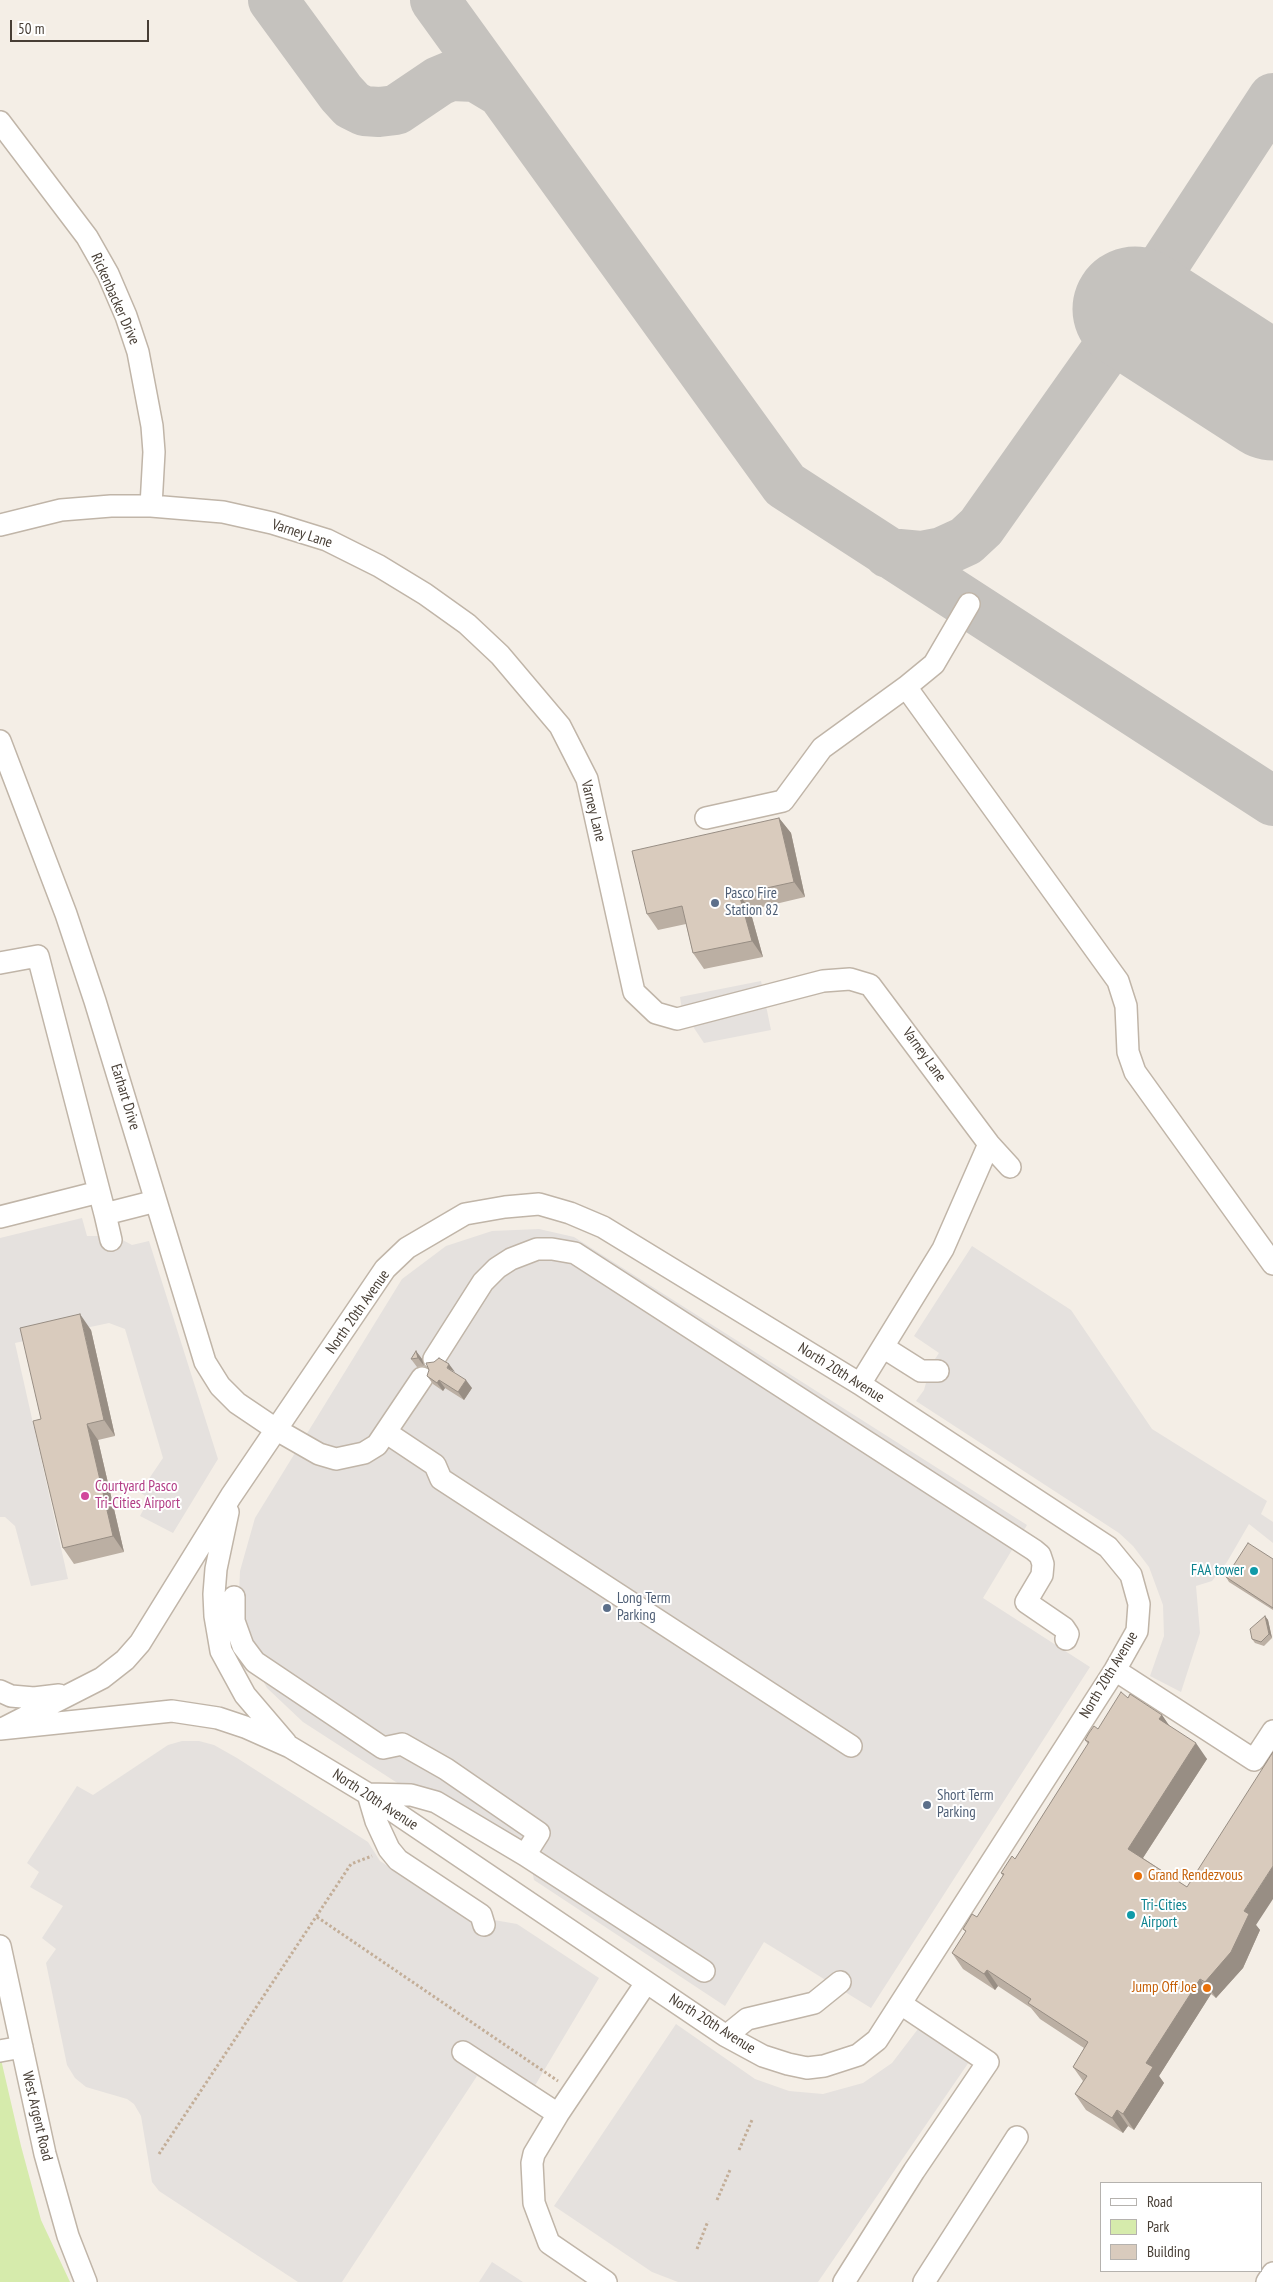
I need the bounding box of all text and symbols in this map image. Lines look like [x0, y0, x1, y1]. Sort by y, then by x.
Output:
scale bar [12, 10, 151, 42]
text: 50 m [18, 19, 44, 38]
street label: Rickenbacker Drive [87, 250, 143, 348]
street label: Varney Lane [269, 516, 335, 552]
street label: Varney Lane [577, 778, 609, 844]
place label: Pasco Fire Station 82 [725, 885, 779, 920]
marker: Pasco Fire Station 82 [709, 897, 721, 909]
street label: Varney Lane [898, 1024, 950, 1086]
street label: Earhart Drive [106, 1062, 144, 1132]
street label: North 20th Avenue [322, 1267, 394, 1357]
street label: North 20th Avenue [795, 1339, 887, 1407]
place label: Courtyard Pasco Tri-Cities Airport [95, 1478, 180, 1513]
marker: Courtyard Pasco Tri-Cities Airport [79, 1490, 91, 1502]
place label: FAA tower [1191, 1562, 1244, 1580]
marker: FAA tower [1248, 1565, 1260, 1577]
place label: Long Term Parking [617, 1590, 671, 1625]
marker: Long Term Parking [601, 1602, 613, 1614]
street label: North 20th Avenue [1076, 1628, 1142, 1722]
street label: North 20th Avenue [329, 1766, 421, 1834]
place label: Short Term Parking [937, 1787, 994, 1822]
marker: Short Term Parking [921, 1799, 933, 1811]
place label: Grand Rendezvous [1148, 1867, 1243, 1885]
marker: Grand Rendezvous [1132, 1870, 1144, 1882]
place label: Tri-Cities Airport [1141, 1897, 1187, 1932]
marker: Tri-Cities Airport [1125, 1909, 1137, 1921]
place label: Jump Off Joe [1132, 1979, 1197, 1997]
marker: Jump Off Joe [1201, 1982, 1213, 1994]
street label: North 20th Avenue [666, 1990, 758, 2058]
street label: West Argent Road [18, 2069, 56, 2163]
legend [1100, 2182, 1263, 2272]
text: Road [1147, 2192, 1173, 2211]
text: Park [1147, 2217, 1169, 2236]
text: Building [1147, 2242, 1190, 2261]

